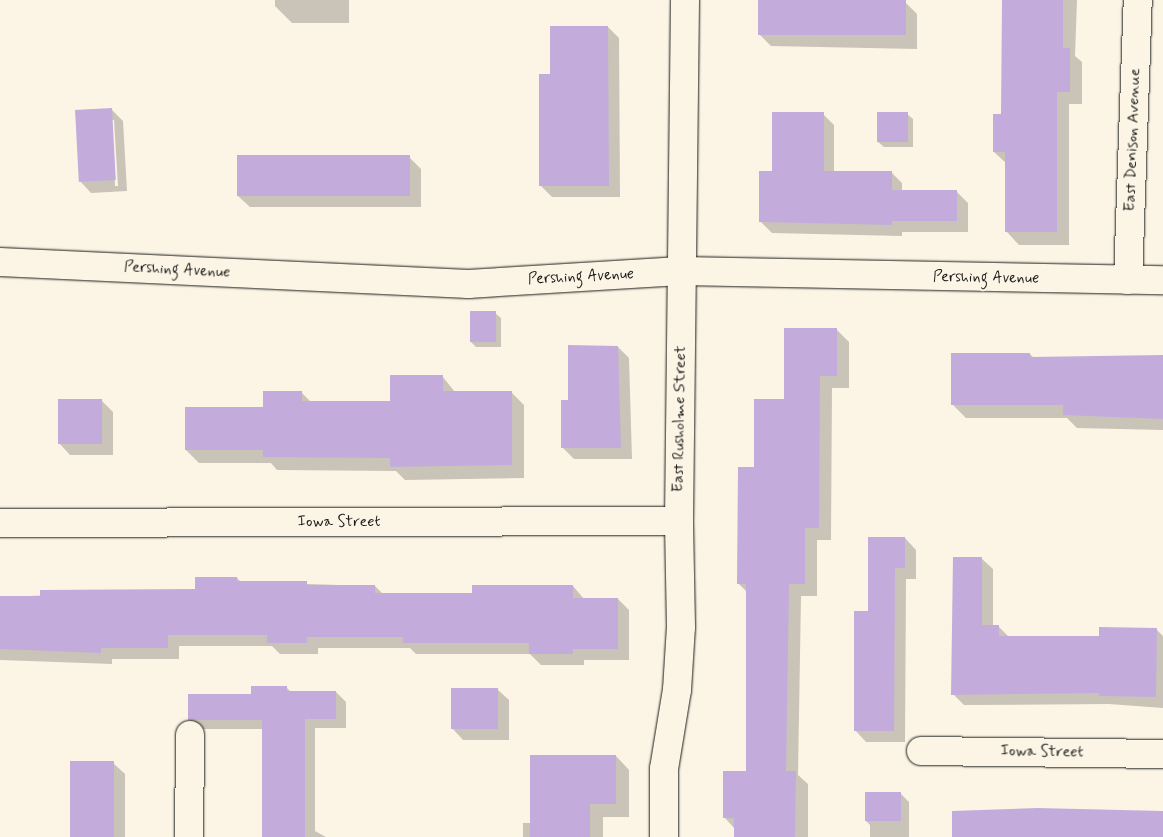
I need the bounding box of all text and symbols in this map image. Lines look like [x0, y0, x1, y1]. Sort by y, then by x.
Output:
street label: East Denison Avenue [1121, 71, 1145, 209]
street label: Pershing Avenue [122, 258, 232, 282]
street label: Pershing Avenue [526, 265, 636, 289]
street label: Pershing Avenue [931, 267, 1041, 289]
street label: East Rusholme Street [669, 346, 691, 492]
street label: Iowa Street [296, 512, 382, 532]
street label: Iowa Street [999, 742, 1085, 762]

